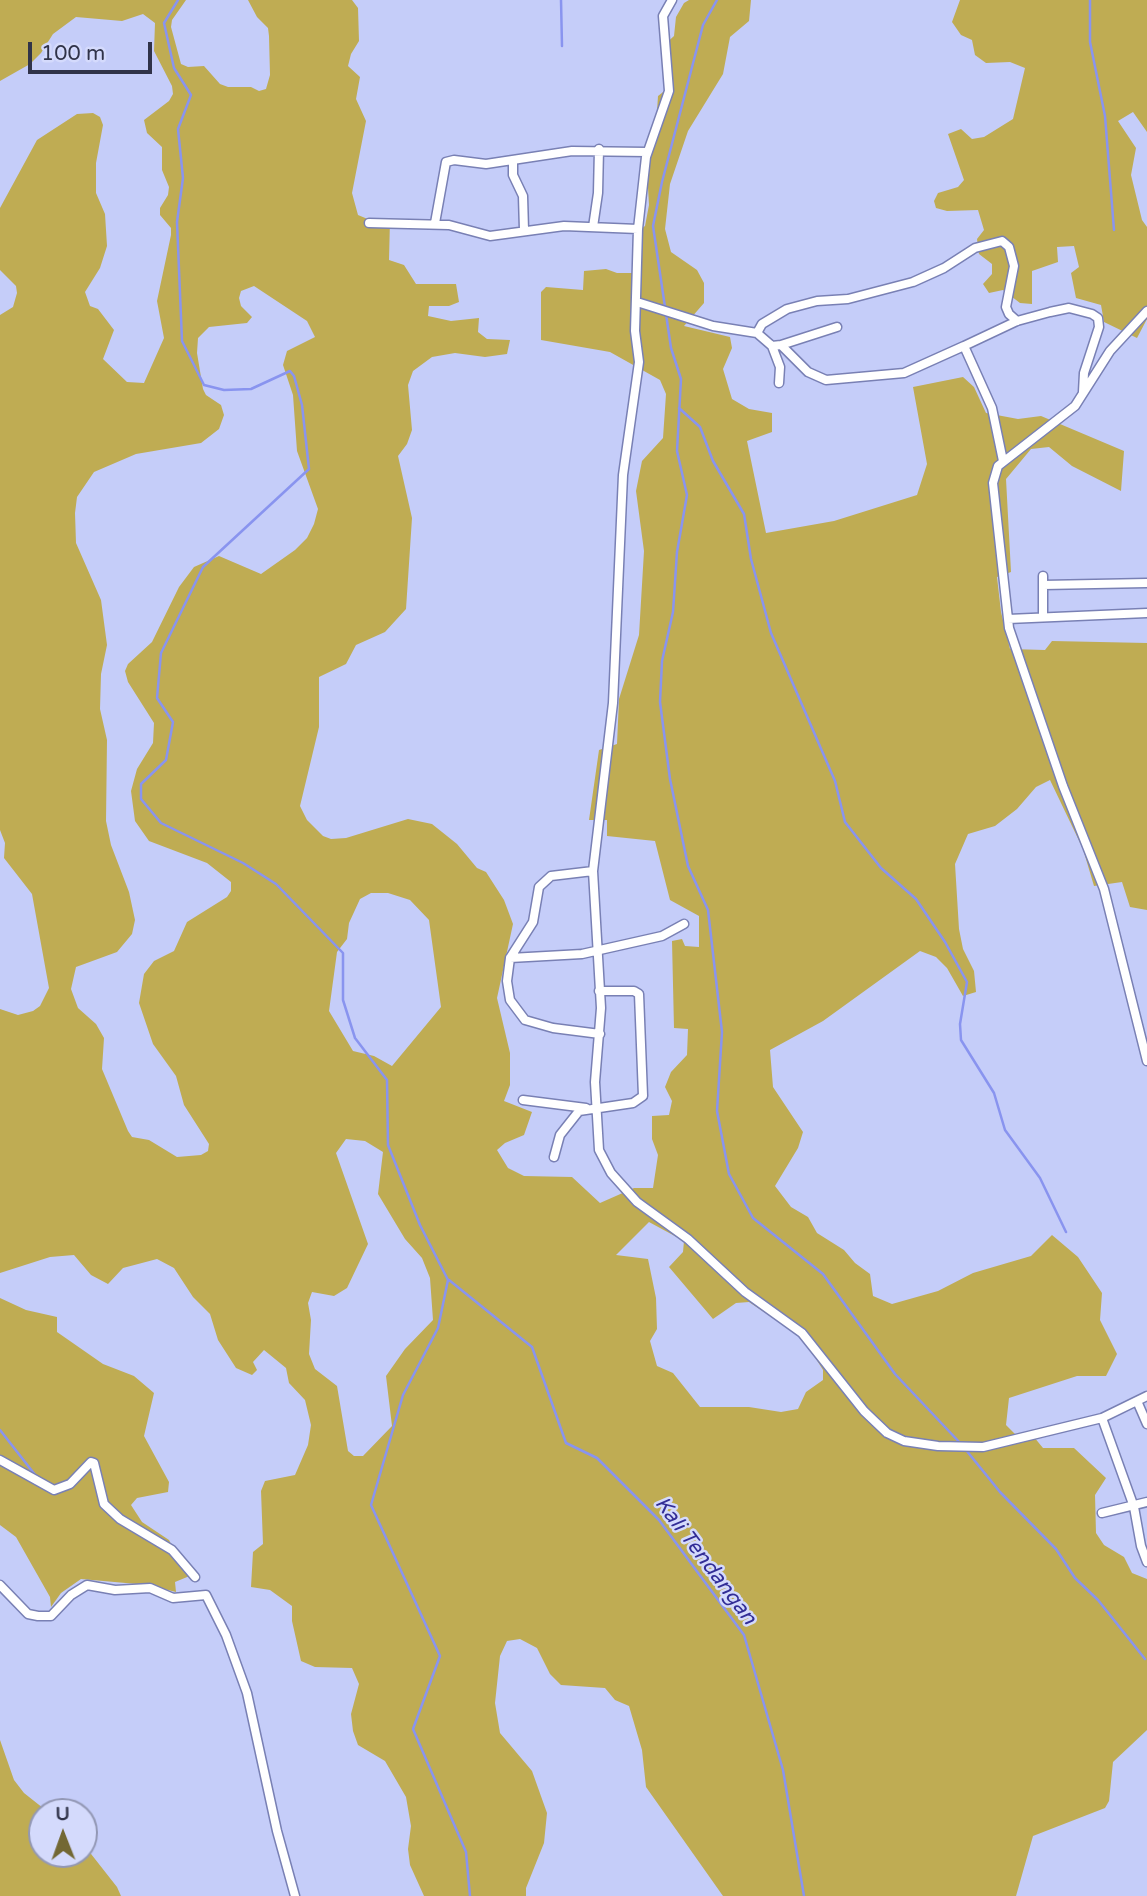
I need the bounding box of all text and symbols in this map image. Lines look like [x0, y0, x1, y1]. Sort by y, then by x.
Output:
scale bar [32, 28, 156, 72]
text: 100 m [41, 41, 105, 66]
water label: Kali Tendangan [649, 1492, 761, 1630]
north arrow [28, 1798, 98, 1868]
text: U [55, 1803, 70, 1825]

